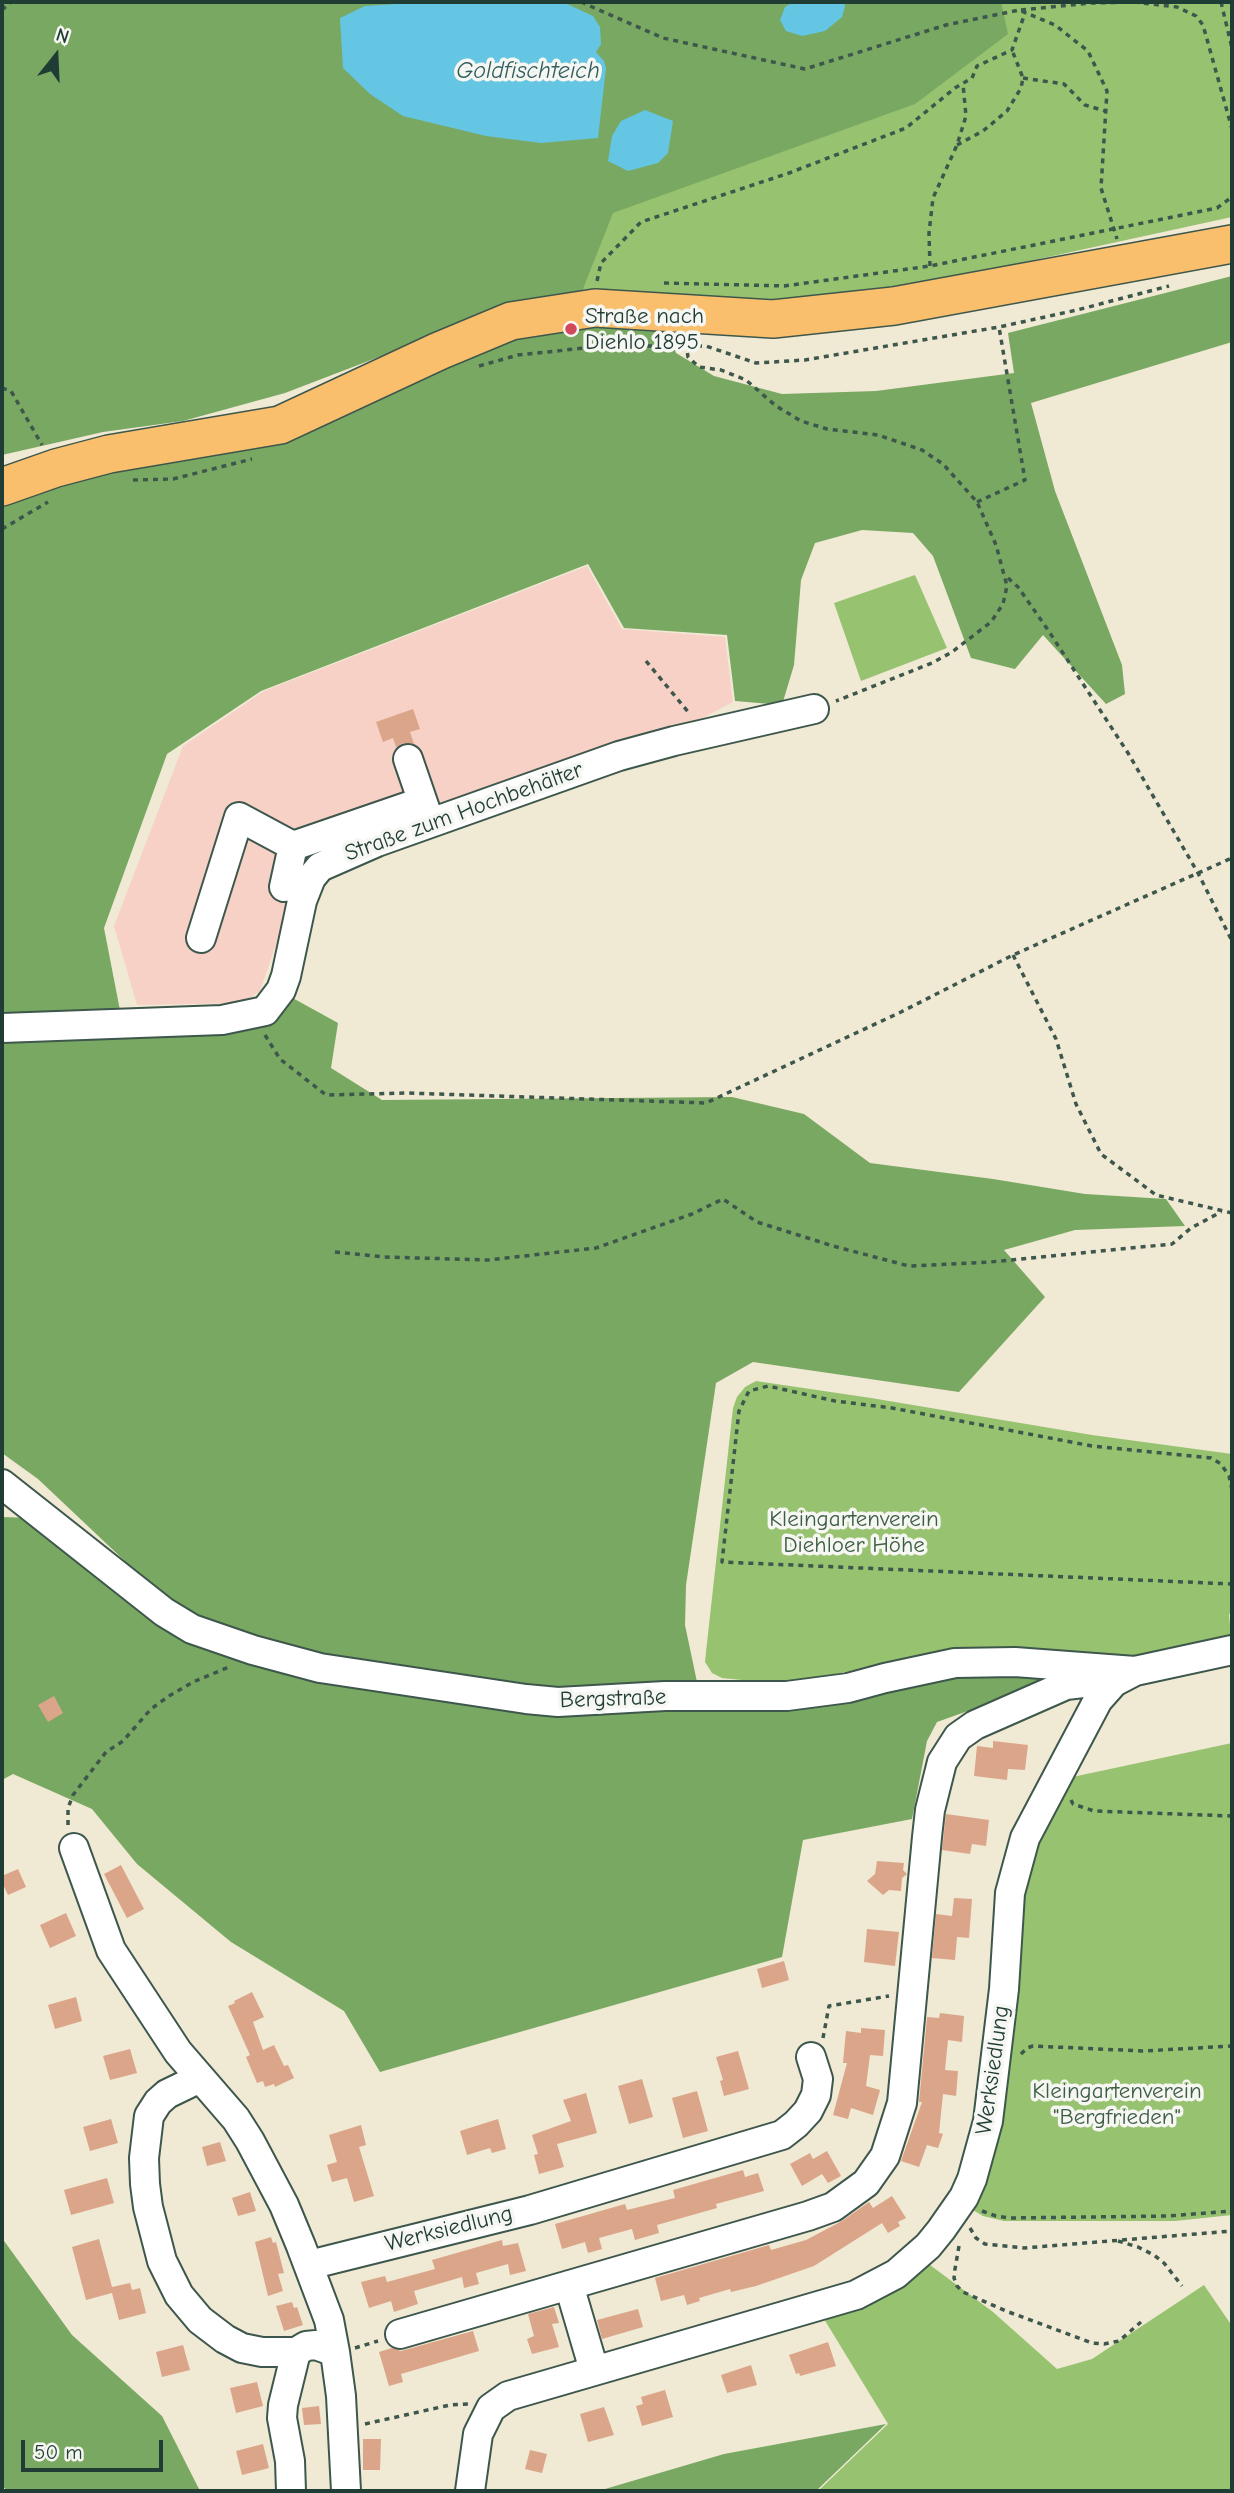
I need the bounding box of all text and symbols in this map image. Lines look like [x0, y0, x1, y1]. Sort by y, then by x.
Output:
north arrow [21, 21, 91, 91]
text: N [53, 24, 72, 48]
water label: Goldfischteich [456, 57, 600, 85]
place label: Straße nach Diehlo 1895 [585, 302, 704, 356]
marker: Straße nach Diehlo 1895 [563, 321, 579, 337]
street label: Straße zum Hochbehälter [341, 756, 587, 868]
park label: Kleingartenverein Diehloer Höhe [769, 1505, 939, 1559]
street label: Bergstraße [559, 1683, 667, 1715]
street label: Werksiedlung [970, 2004, 1016, 2136]
park label: Kleingartenverein "Bergfrieden" [1032, 2077, 1202, 2131]
street label: Werksiedlung [382, 2200, 516, 2258]
scale bar [24, 2426, 166, 2470]
text: 50 m [34, 2440, 83, 2464]

